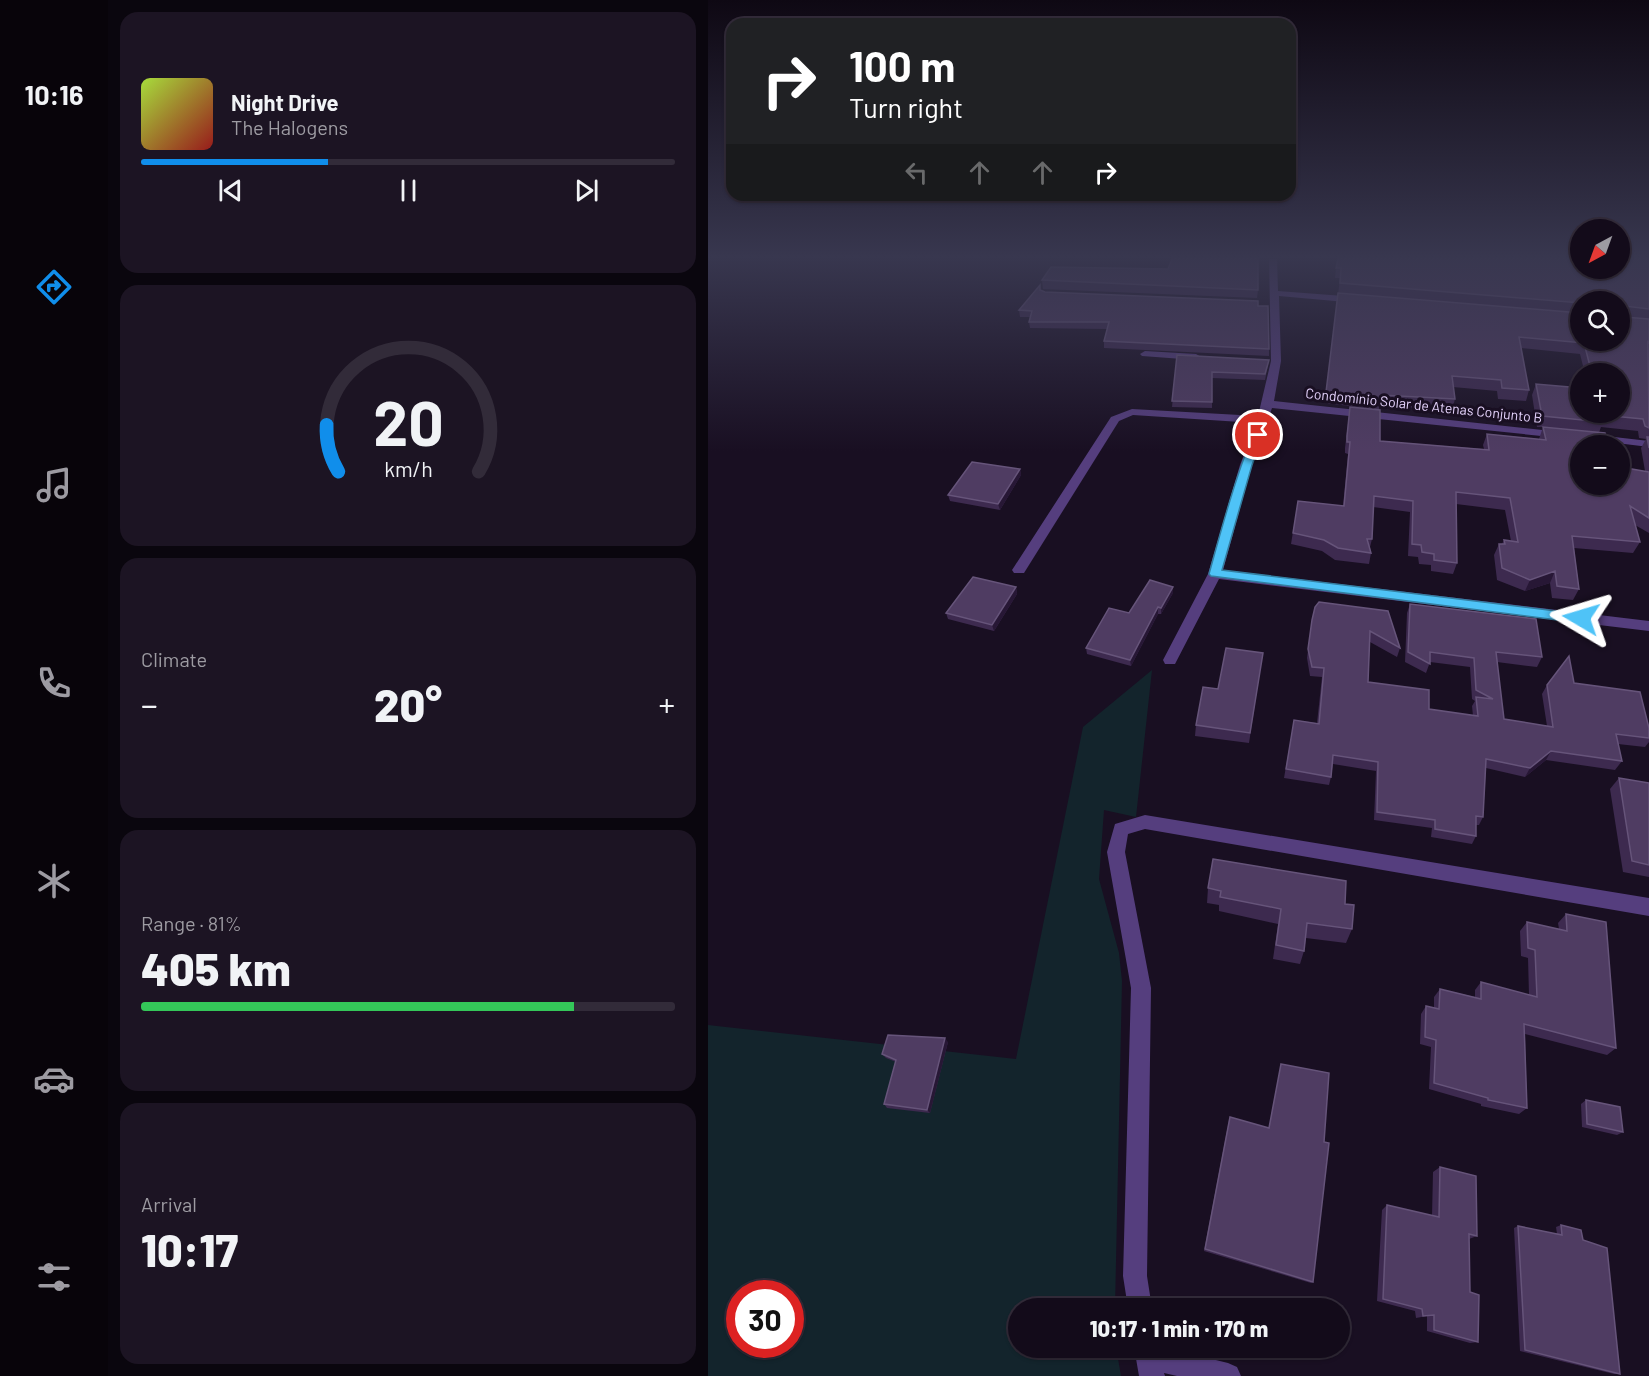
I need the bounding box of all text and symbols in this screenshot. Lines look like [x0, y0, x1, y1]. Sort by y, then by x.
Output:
text: 100 m [849, 40, 955, 90]
icon: right [750, 42, 828, 120]
text: 10:16 [25, 78, 83, 110]
text: Night Drive [231, 89, 339, 115]
text: Turn right [849, 91, 963, 123]
text: The Halogens [231, 115, 348, 139]
icon: left [900, 156, 933, 189]
icon: ahead [963, 156, 996, 189]
icon: ahead [1026, 156, 1059, 189]
icon: right [1089, 156, 1122, 189]
icon: previous [214, 174, 247, 207]
icon: pause [392, 174, 425, 207]
icon: next [570, 174, 603, 207]
north arrow [1570, 219, 1630, 279]
map controls [1570, 219, 1630, 495]
icon: directions [33, 266, 75, 308]
button: search [1570, 291, 1630, 351]
button: + [1570, 363, 1630, 423]
text: 20 [373, 384, 443, 458]
street label: Condomínio Solar de Atenas Conjunto B [1305, 384, 1543, 426]
pin [1232, 409, 1283, 460]
icon: arrive [1241, 418, 1274, 451]
button: − [1570, 435, 1630, 495]
text: km/h [384, 457, 432, 482]
icon: music [33, 464, 75, 506]
position arrow [1549, 586, 1613, 650]
text: Climate [141, 647, 207, 671]
icon: phone [33, 662, 75, 704]
text: 20° [374, 677, 442, 731]
text: − [141, 684, 158, 724]
text: + [659, 684, 675, 724]
icon: climate [33, 860, 75, 902]
text: Range · 81% [141, 911, 242, 935]
text: 405 km [141, 941, 291, 995]
icon: car [33, 1058, 75, 1100]
text: Arrival [141, 1192, 197, 1216]
text: 10:17 [141, 1222, 238, 1276]
icon: filters [33, 1256, 75, 1298]
speed limit sign: 30 [726, 1280, 804, 1358]
text: 10:17 · 1 min · 170 m [1090, 1315, 1268, 1341]

